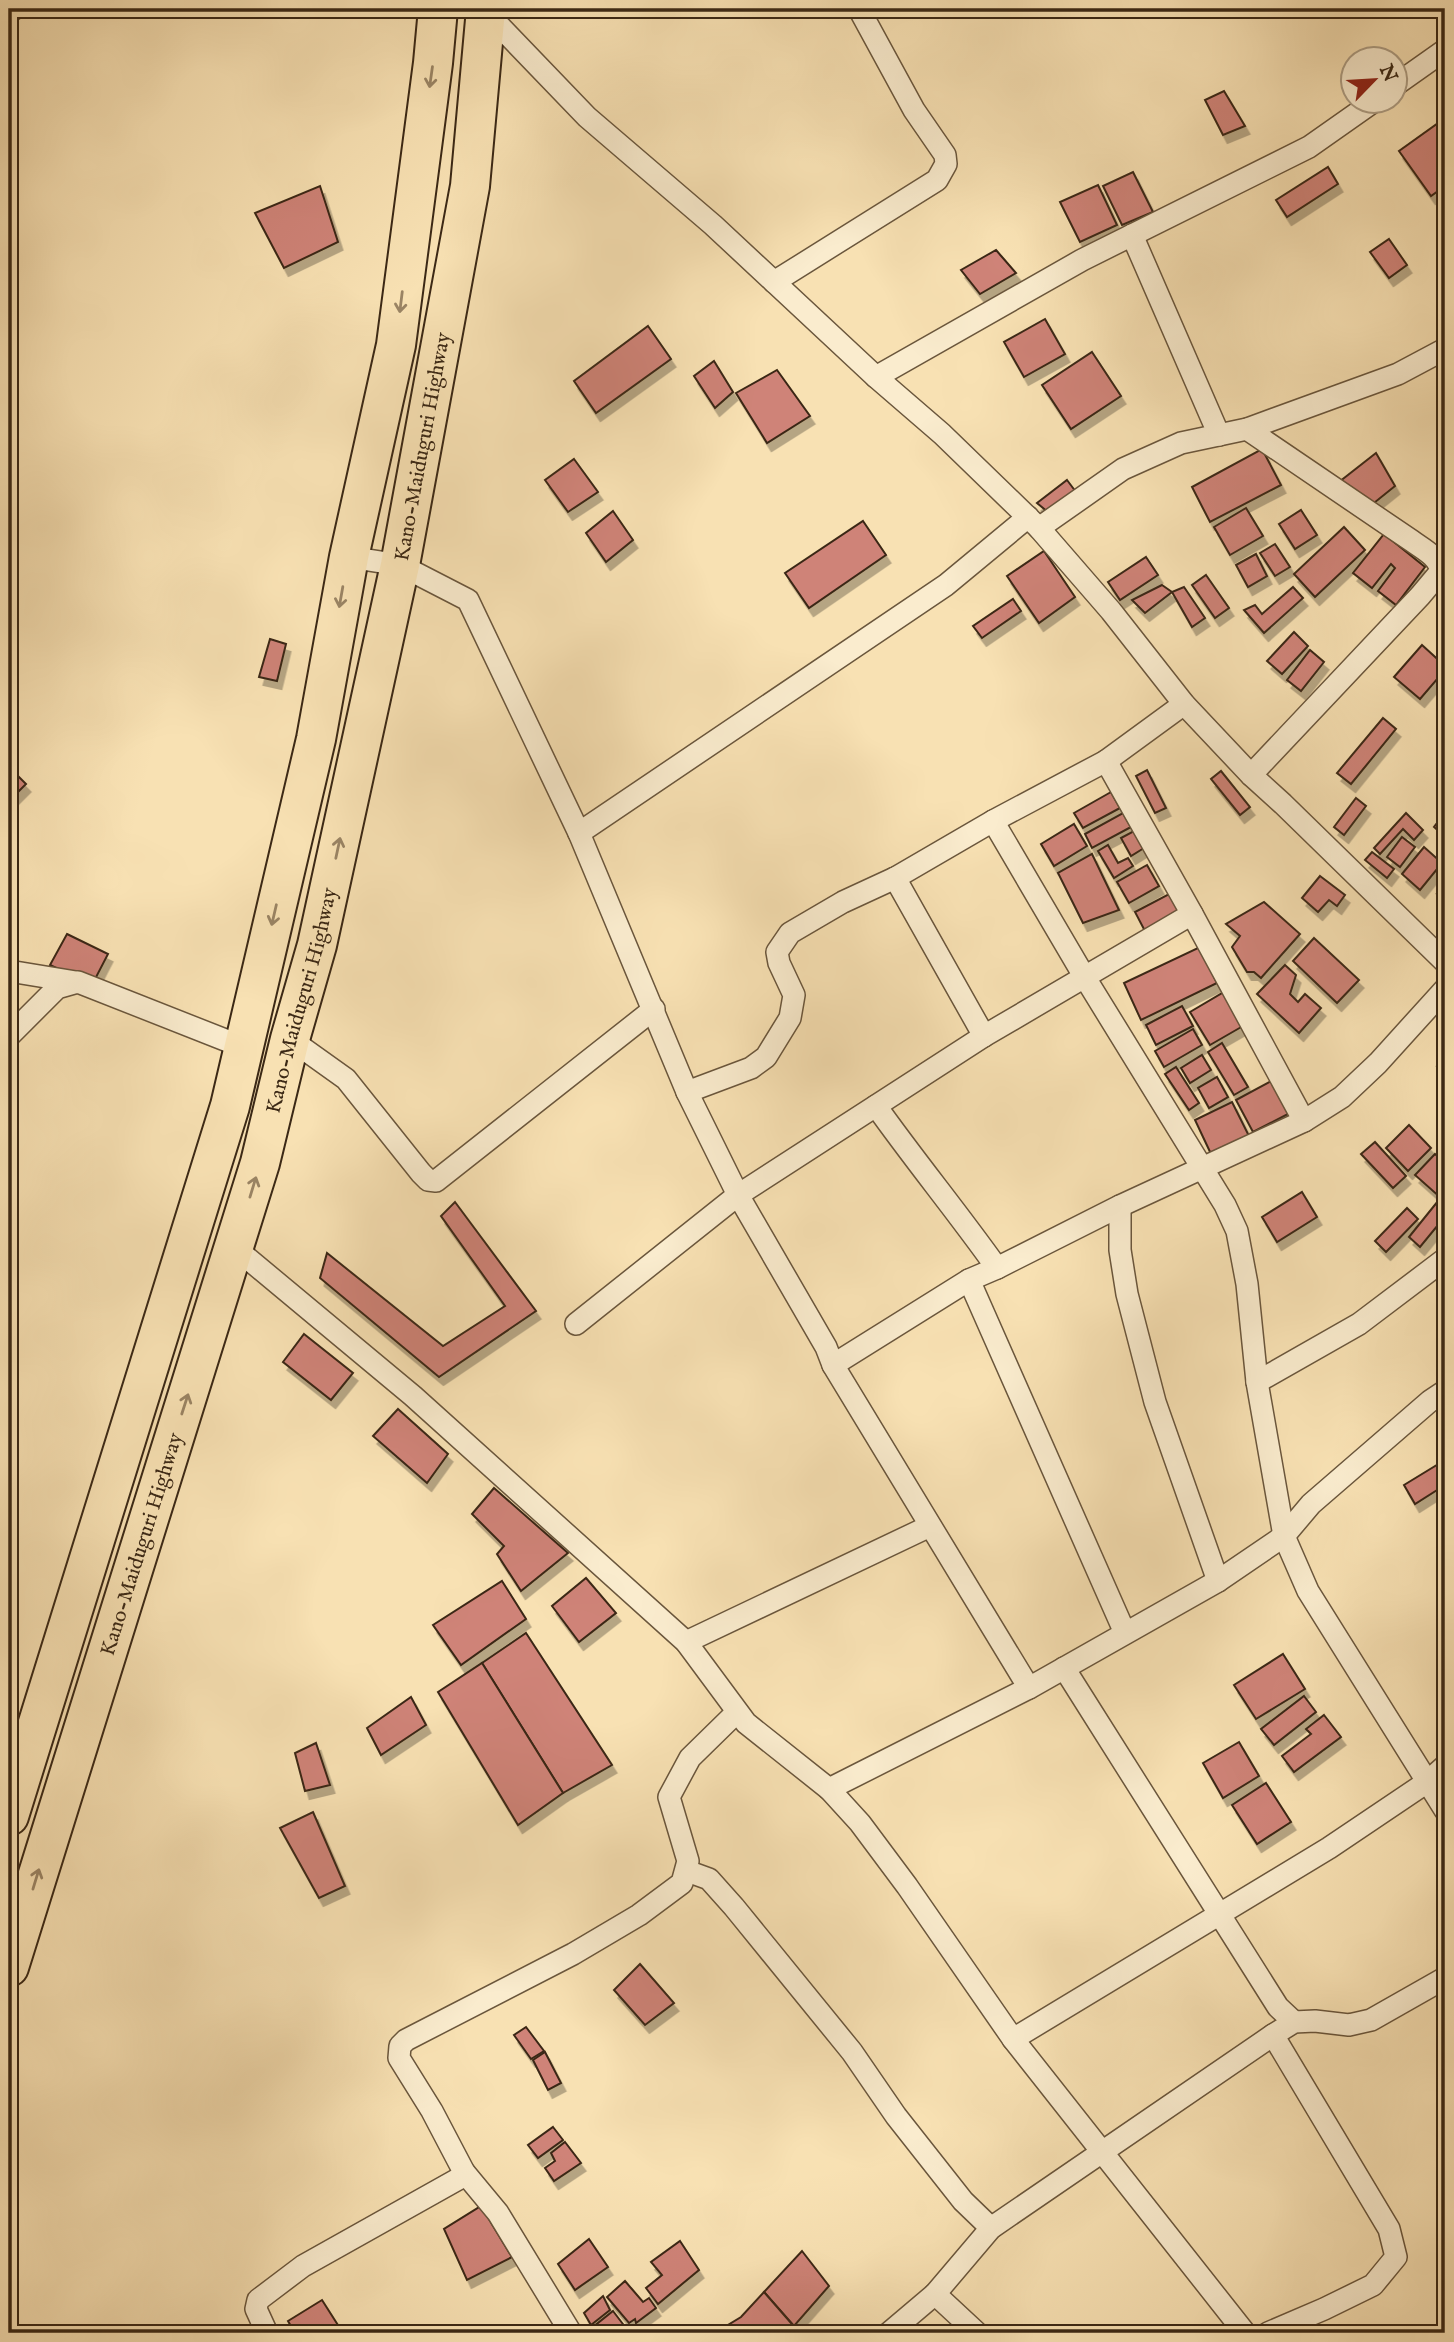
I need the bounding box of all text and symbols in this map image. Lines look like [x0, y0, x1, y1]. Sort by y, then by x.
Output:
north arrow [1338, 46, 1408, 116]
text: N [1373, 60, 1402, 87]
one-way arrow [425, 65, 438, 88]
one-way arrow [395, 290, 408, 313]
street label: Kano-Maiduguri Highway [389, 330, 458, 563]
one-way arrow [334, 585, 348, 608]
one-way arrow [332, 837, 346, 860]
street label: Kano-Maiduguri Highway [260, 885, 344, 1116]
one-way arrow [267, 903, 281, 926]
one-way arrow [247, 1177, 260, 1199]
one-way arrow [179, 1394, 192, 1416]
street label: Kano-Maiduguri Highway [95, 1429, 190, 1659]
one-way arrow [31, 1868, 44, 1890]

